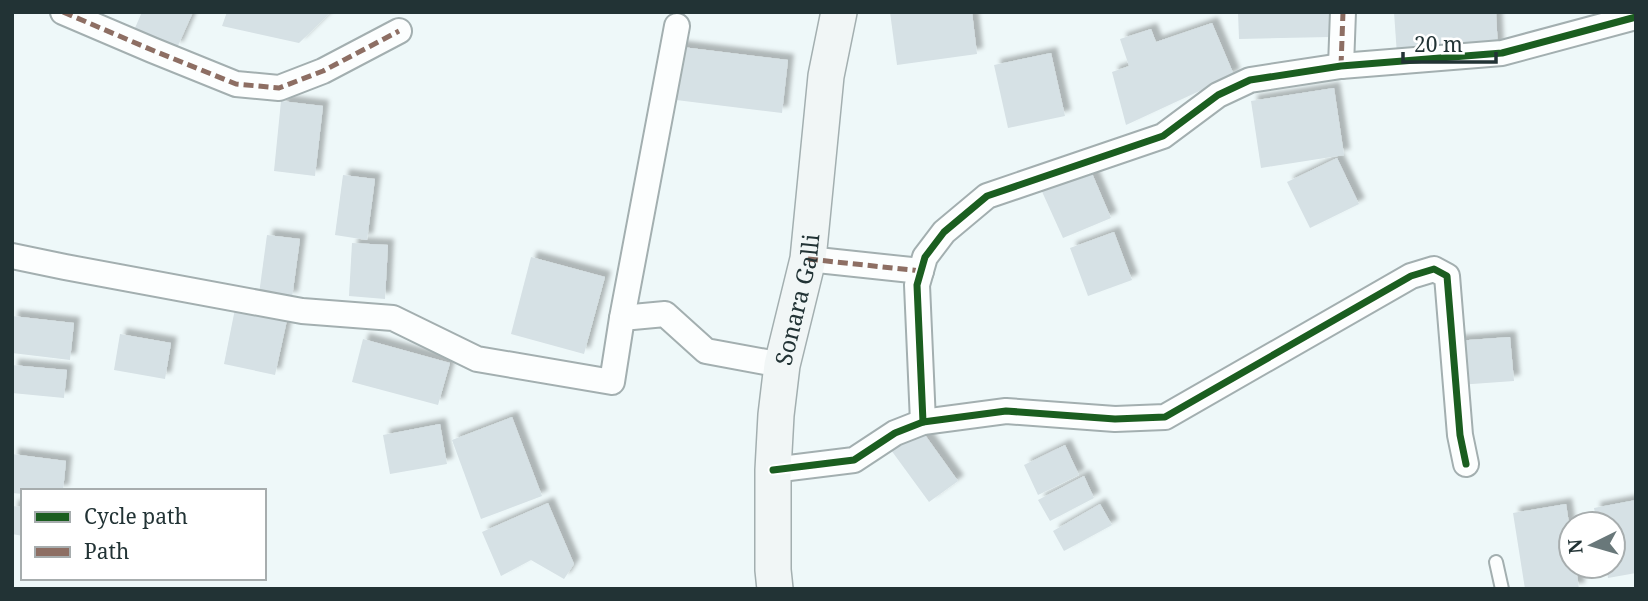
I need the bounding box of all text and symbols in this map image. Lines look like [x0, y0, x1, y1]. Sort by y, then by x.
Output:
scale bar [1403, 21, 1496, 65]
text: 20 m [1414, 30, 1463, 58]
street label: Sonara Galli [767, 232, 826, 368]
legend [21, 489, 266, 580]
text: Cycle path [84, 502, 188, 530]
north arrow [1557, 510, 1627, 580]
text: Path [84, 537, 129, 565]
text: N [1561, 538, 1589, 555]

